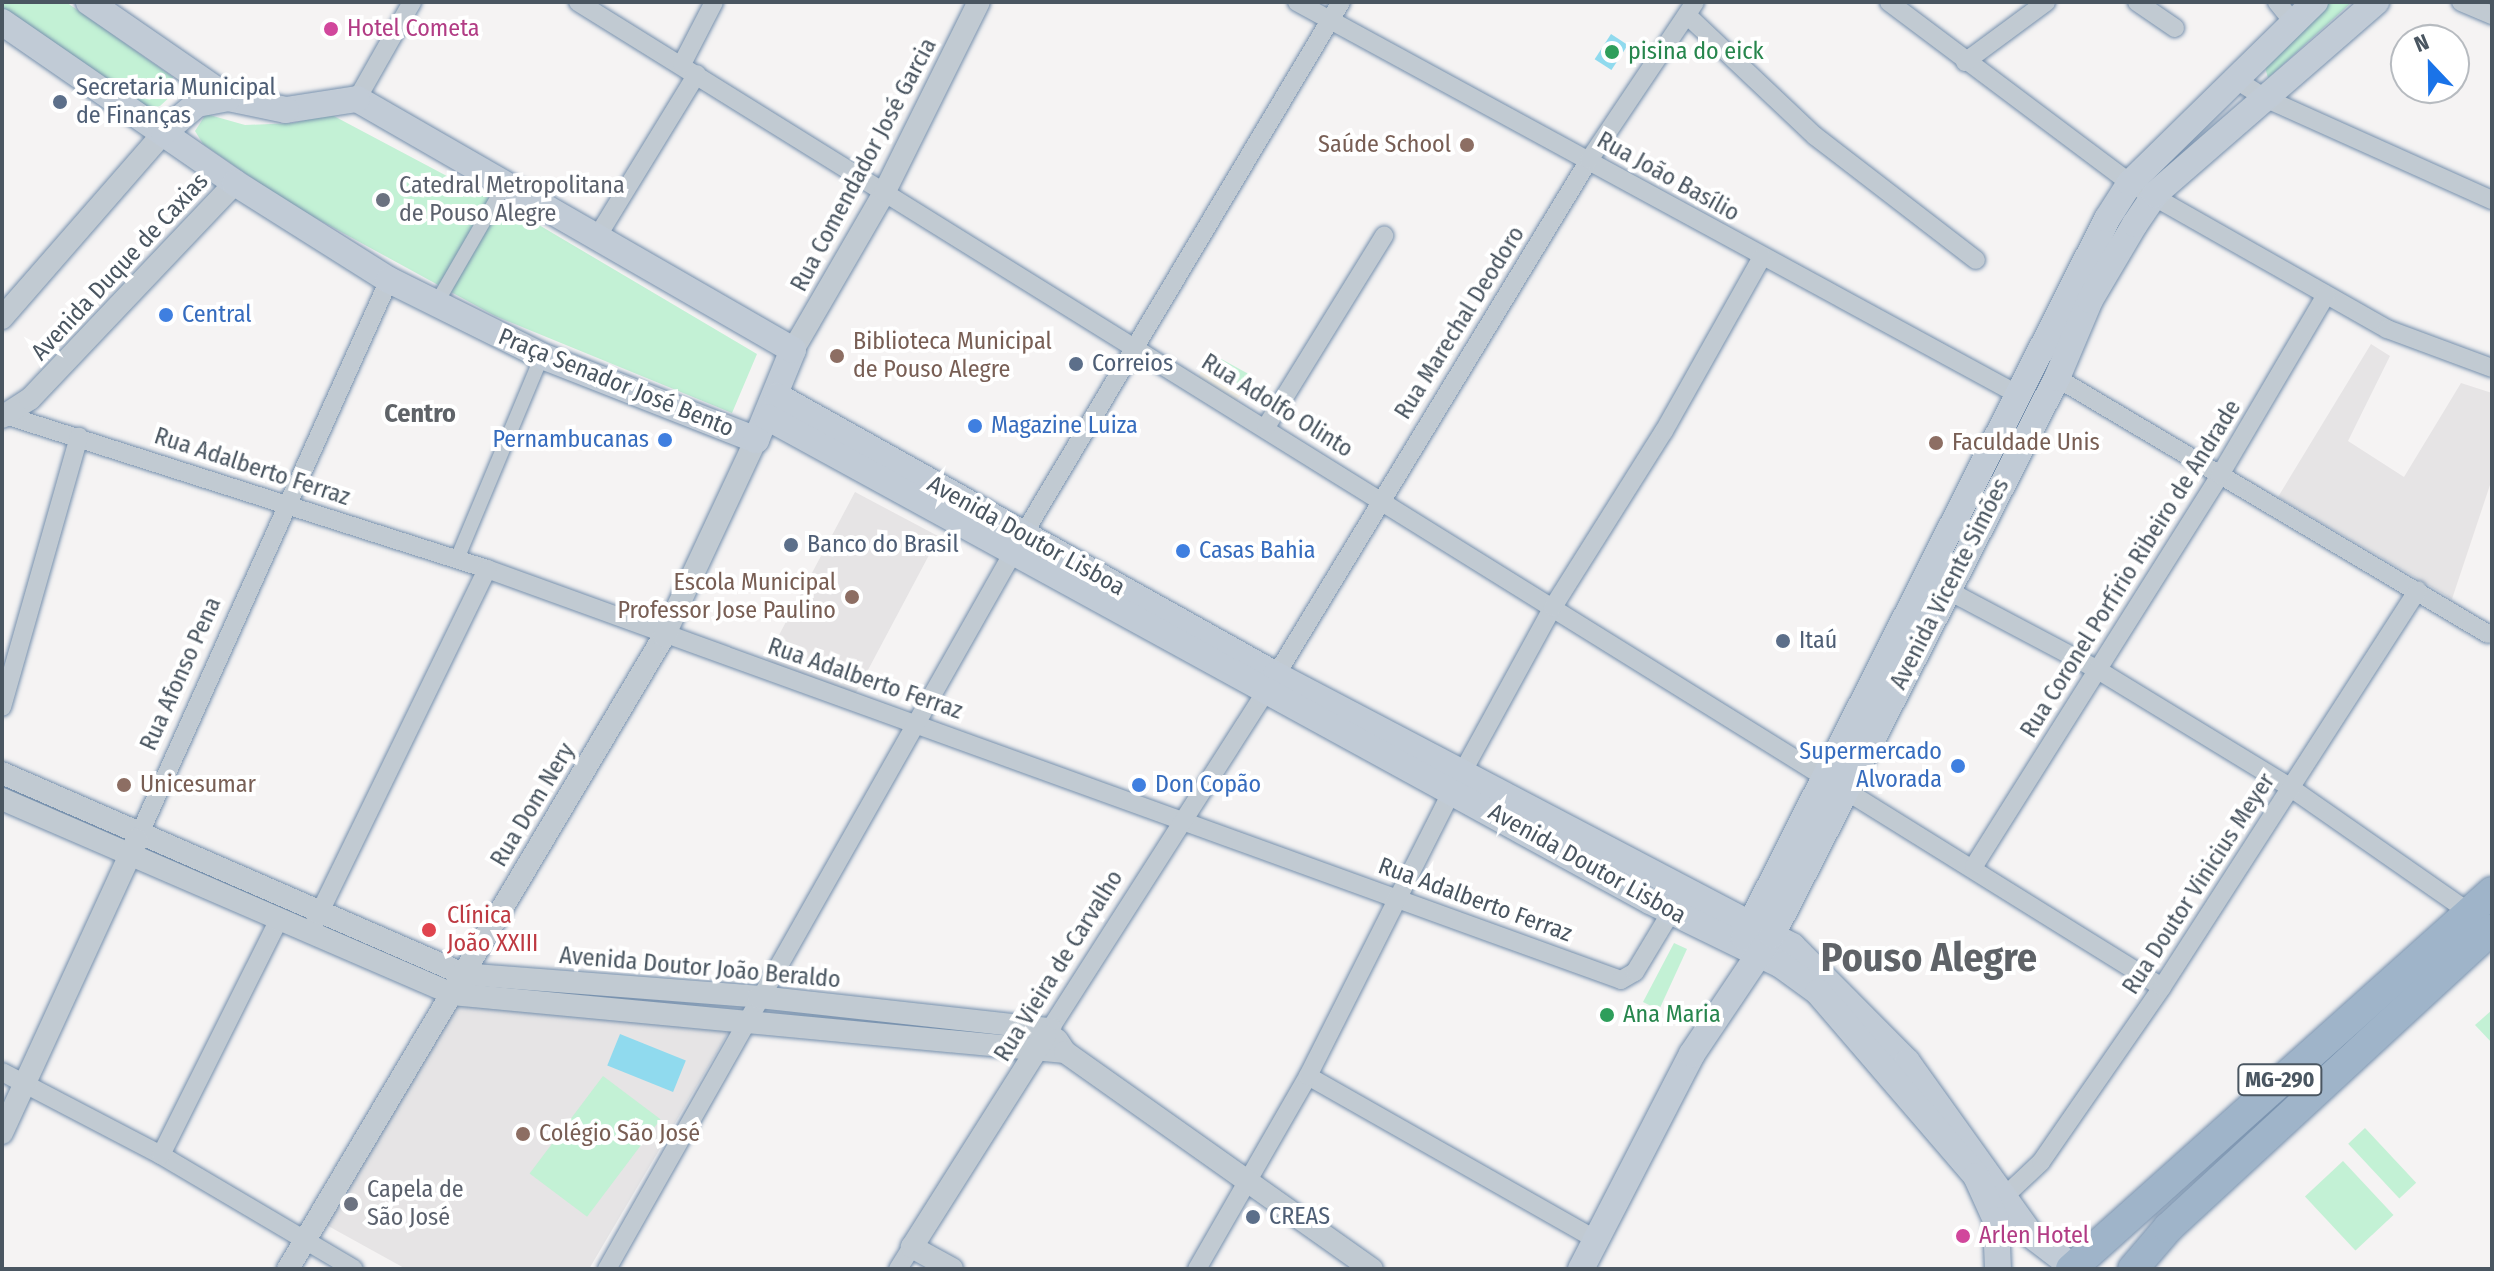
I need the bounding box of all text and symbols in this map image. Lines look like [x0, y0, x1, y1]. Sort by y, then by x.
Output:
place label: Hotel Cometa [347, 15, 480, 43]
marker: Hotel Cometa [322, 20, 340, 38]
north arrow [2390, 24, 2470, 104]
text: N [2410, 28, 2433, 58]
street label: Rua Comendador José Garcia [785, 33, 943, 297]
place label: pisina do eick [1628, 38, 1764, 66]
marker: pisina do eick [1603, 43, 1621, 61]
place label: Secretaria Municipal de Finanças [76, 74, 276, 130]
marker: Secretaria Municipal de Finanças [51, 93, 69, 111]
street label: Rua João Basílio [1592, 126, 1744, 228]
place label: Saúde School [1318, 131, 1451, 159]
marker: Saúde School [1458, 136, 1476, 154]
street label: Avenida Duque de Caxias [26, 167, 214, 367]
place label: Catedral Metropolitana de Pouso Alegre [399, 172, 625, 228]
marker: Catedral Metropolitana de Pouso Alegre [374, 191, 392, 209]
street label: Rua Marechal Deodoro [1389, 221, 1531, 425]
place label: Central [182, 301, 252, 329]
marker: Central [157, 306, 175, 324]
street label: Praça Senador José Bento [494, 323, 738, 443]
place label: Biblioteca Municipal de Pouso Alegre [853, 328, 1052, 384]
marker: Biblioteca Municipal de Pouso Alegre [828, 347, 846, 365]
street label: Rua Adolfo Olinto [1196, 348, 1358, 464]
place label: Correios [1092, 350, 1173, 378]
marker: Correios [1067, 355, 1085, 373]
street label: Rua Coronel Porfírio Ribeiro de Andrade [2015, 395, 2247, 743]
district label: Centro [384, 398, 456, 430]
place label: Magazine Luiza [991, 412, 1138, 440]
marker: Magazine Luiza [966, 417, 984, 435]
street label: Rua Adalberto Ferraz [151, 422, 353, 512]
place label: Pernambucanas [492, 426, 649, 454]
place label: Faculdade Unis [1952, 429, 2100, 457]
marker: Pernambucanas [656, 431, 674, 449]
marker: Faculdade Unis [1927, 434, 1945, 452]
street label: Avenida Doutor Lisboa [922, 470, 1130, 602]
street label: Avenida Vicente Simões [1884, 474, 2016, 694]
place label: Banco do Brasil [807, 531, 959, 559]
marker: Banco do Brasil [782, 536, 800, 554]
place label: Casas Bahia [1199, 537, 1315, 565]
marker: Casas Bahia [1174, 542, 1192, 560]
place label: Escola Municipal Professor Jose Paulino [618, 569, 836, 625]
marker: Escola Municipal Professor Jose Paulino [843, 588, 861, 606]
street label: Rua Afonso Pena [134, 593, 228, 755]
place label: Itaú [1799, 627, 1837, 655]
street label: Rua Adalberto Ferraz [764, 632, 966, 726]
marker: Itaú [1774, 632, 1792, 650]
street label: Rua Dom Nery [485, 738, 581, 872]
place label: Supermercado Alvorada [1799, 738, 1942, 794]
marker: Supermercado Alvorada [1949, 757, 1967, 775]
street label: Rua Doutor Vinicius Meyer [2117, 768, 2281, 1000]
place label: Unicesumar [140, 771, 256, 799]
place label: Don Copão [1155, 771, 1261, 799]
marker: Unicesumar [115, 776, 133, 794]
marker: Don Copão [1130, 776, 1148, 794]
street label: Avenida Doutor Lisboa [1483, 798, 1691, 930]
street label: Rua Adalberto Ferraz [1374, 852, 1576, 948]
street label: Rua Vieira de Carvalho [988, 865, 1130, 1067]
place label: Clínica João XXIII [447, 902, 538, 958]
marker: Clínica João XXIII [418, 919, 440, 941]
district label: Pouso Alegre [1821, 934, 2037, 982]
street label: Avenida Doutor João Beraldo [558, 941, 842, 995]
place label: Ana Maria [1623, 1001, 1721, 1029]
marker: Ana Maria [1598, 1006, 1616, 1024]
road number: MG-290 [2236, 1062, 2324, 1098]
place label: Colégio São José [539, 1120, 700, 1148]
marker: Colégio São José [514, 1125, 532, 1143]
place label: Capela de São José [367, 1176, 464, 1232]
marker: Capela de São José [342, 1195, 360, 1213]
place label: CREAS [1269, 1203, 1330, 1231]
marker: CREAS [1244, 1208, 1262, 1226]
place label: Arlen Hotel [1979, 1222, 2089, 1250]
marker: Arlen Hotel [1954, 1227, 1972, 1245]

